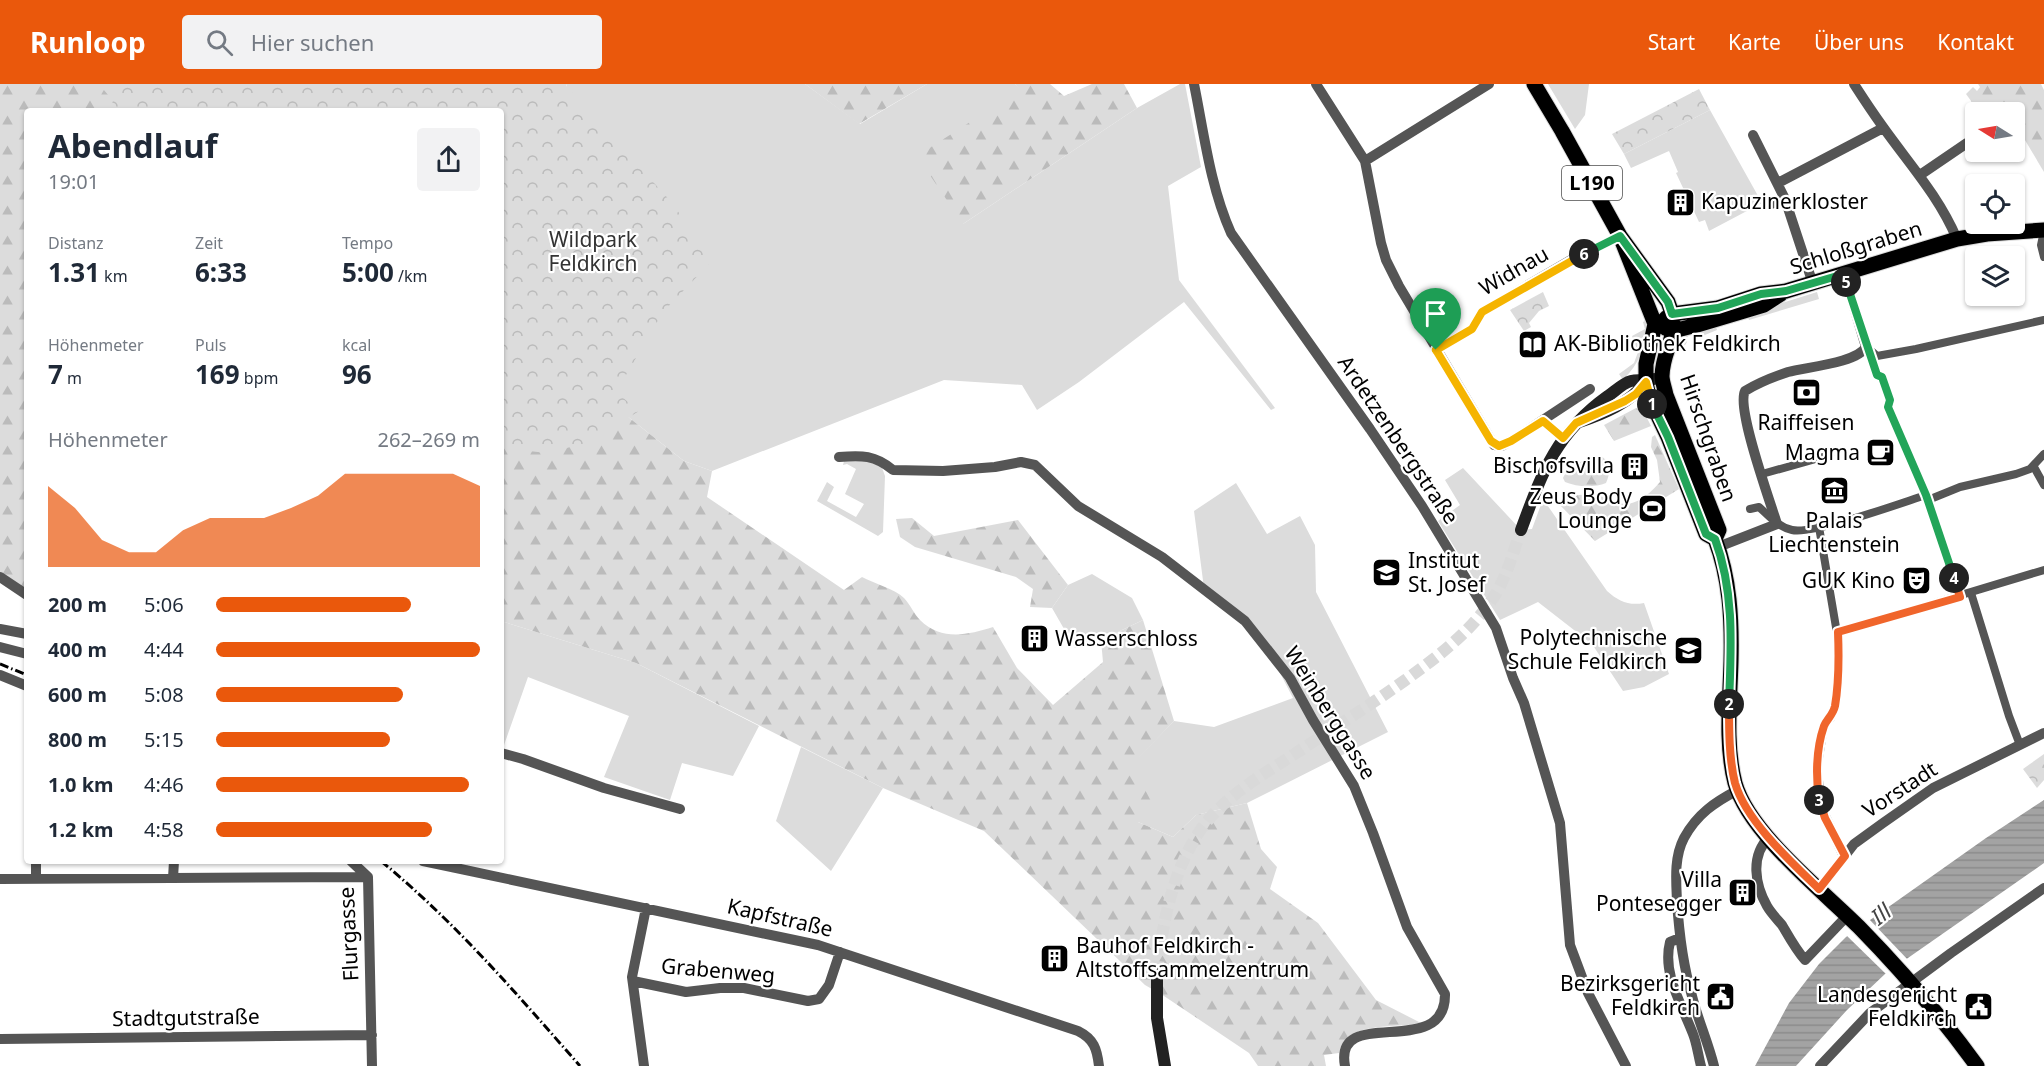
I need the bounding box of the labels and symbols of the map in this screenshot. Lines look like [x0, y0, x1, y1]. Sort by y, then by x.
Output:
north arrow [1965, 102, 2025, 162]
road number: L190 [1562, 166, 1622, 200]
building icon: Kapuzinerkloster [1664, 186, 1696, 218]
place label: Kapuzinerkloster [1701, 187, 1868, 215]
street label: Schloßgraben [1786, 214, 1925, 280]
park label: Wildpark Feldkirch [548, 225, 638, 277]
street label: Widnau [1474, 239, 1553, 301]
pin: 6 [1569, 239, 1599, 269]
pin: 5 [1831, 267, 1861, 297]
pin [1410, 288, 1461, 350]
library icon: AK-Bibliothek Feldkirch [1517, 328, 1549, 360]
place label: AK-Bibliothek Feldkirch [1554, 329, 1781, 357]
street label: Ardetzenbergstraße [1332, 350, 1466, 529]
street label: Hirschgraben [1674, 370, 1744, 505]
bank icon: Raiffeisen [1790, 376, 1822, 408]
pin: 1 [1637, 389, 1667, 419]
place label: Raiffeisen [1758, 408, 1854, 436]
cafe icon: Magma [1865, 437, 1897, 469]
place label: Magma [1785, 438, 1860, 466]
building icon: Bischofsvilla [1619, 450, 1651, 482]
place label: Bischofsvilla [1493, 451, 1614, 479]
museum icon: Palais Liechtenstein [1818, 474, 1850, 506]
place label: Zeus Body Lounge [1530, 482, 1632, 534]
sports icon: Zeus Body Lounge [1637, 493, 1669, 525]
place label: Palais Liechtenstein [1768, 506, 1900, 558]
place label: Institut St. Josef [1408, 546, 1488, 598]
school or university icon: Institut St. Josef [1371, 557, 1403, 589]
pin: 4 [1939, 563, 1969, 593]
theatre icon: GUK Kino [1900, 565, 1932, 597]
place label: GUK Kino [1802, 566, 1895, 594]
building icon: Wasserschloss [1018, 623, 1050, 655]
place label: Polytechnische Schule Feldkirch [1508, 623, 1667, 675]
place label: Wasserschloss [1055, 624, 1198, 652]
school or university icon: Polytechnische Schule Feldkirch [1672, 634, 1704, 666]
street label: Weinberggasse [1279, 641, 1383, 784]
pin: 2 [1714, 689, 1744, 719]
street label: Vorstadt [1857, 754, 1942, 824]
pin: 3 [1804, 785, 1834, 815]
place label: Villa Pontesegger [1596, 865, 1722, 917]
building icon: Villa Pontesegger [1727, 876, 1759, 908]
street label: Flurgasse [332, 886, 364, 982]
street label: Kapfstraße [725, 891, 836, 943]
water label: Ill [1863, 895, 1898, 931]
place label: Bauhof Feldkirch - Altstoffsammelzentrum [1076, 931, 1309, 983]
building icon: Bauhof Feldkirch - Altstoffsammelzentrum [1039, 942, 1071, 974]
street label: Grabenweg [660, 951, 776, 989]
place label: Bezirksgericht Feldkirch [1560, 969, 1700, 1021]
public building icon: Bezirksgericht Feldkirch [1705, 980, 1737, 1012]
place label: Landesgericht Feldkirch [1817, 980, 1957, 1032]
public building icon: Landesgericht Feldkirch [1962, 991, 1994, 1023]
street label: Stadtgutstraße [112, 1002, 260, 1032]

